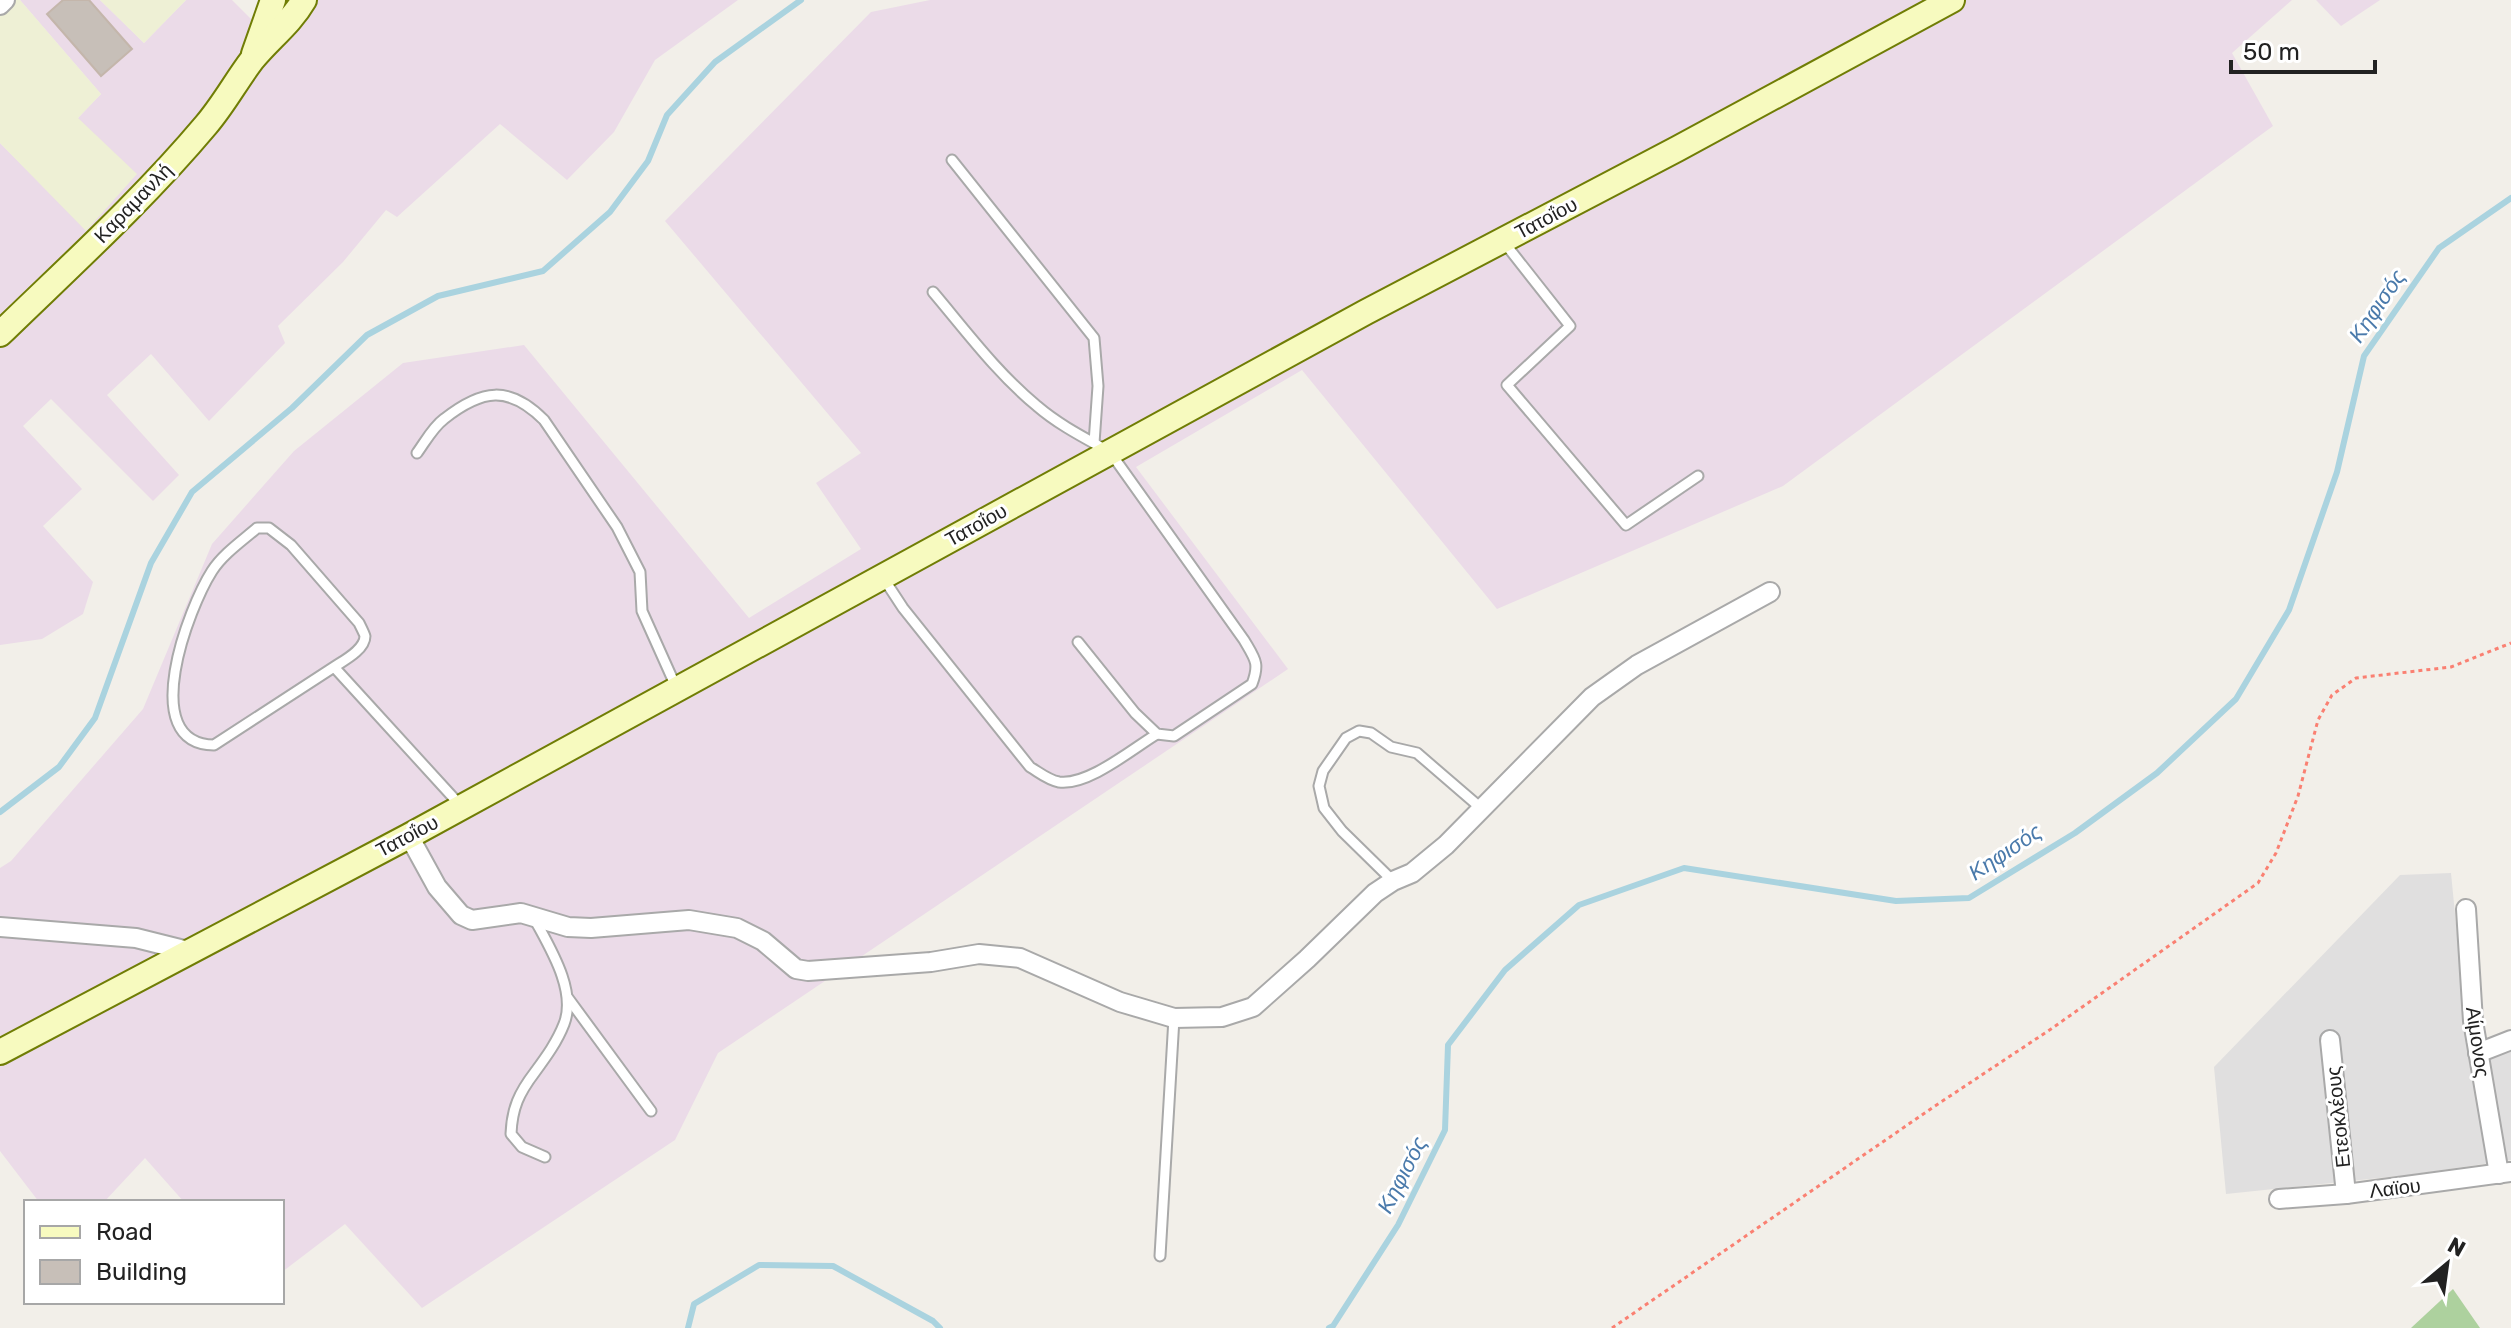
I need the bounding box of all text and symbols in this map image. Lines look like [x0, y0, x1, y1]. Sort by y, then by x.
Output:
scale bar [2231, 24, 2375, 74]
text: 50 m [2243, 38, 2300, 66]
street label: Καραμανλή [89, 158, 177, 248]
street label: Τατοΐου [1511, 192, 1581, 244]
water label: Κηφισός [2343, 264, 2411, 348]
street label: Τατοΐου [941, 498, 1011, 552]
street label: Τατοΐου [372, 810, 442, 862]
water label: Κηφισός [1963, 818, 2047, 886]
street label: Αίμονος [2461, 1005, 2495, 1079]
street label: Ετεοκλέους [2321, 1065, 2355, 1169]
water label: Κηφισός [1371, 1132, 1433, 1218]
street label: Λαϊου [2368, 1173, 2422, 1203]
legend [24, 1200, 284, 1304]
text: Road [96, 1218, 153, 1246]
north arrow [2407, 1224, 2487, 1304]
text: N [2443, 1231, 2470, 1263]
text: Building [96, 1258, 187, 1286]

